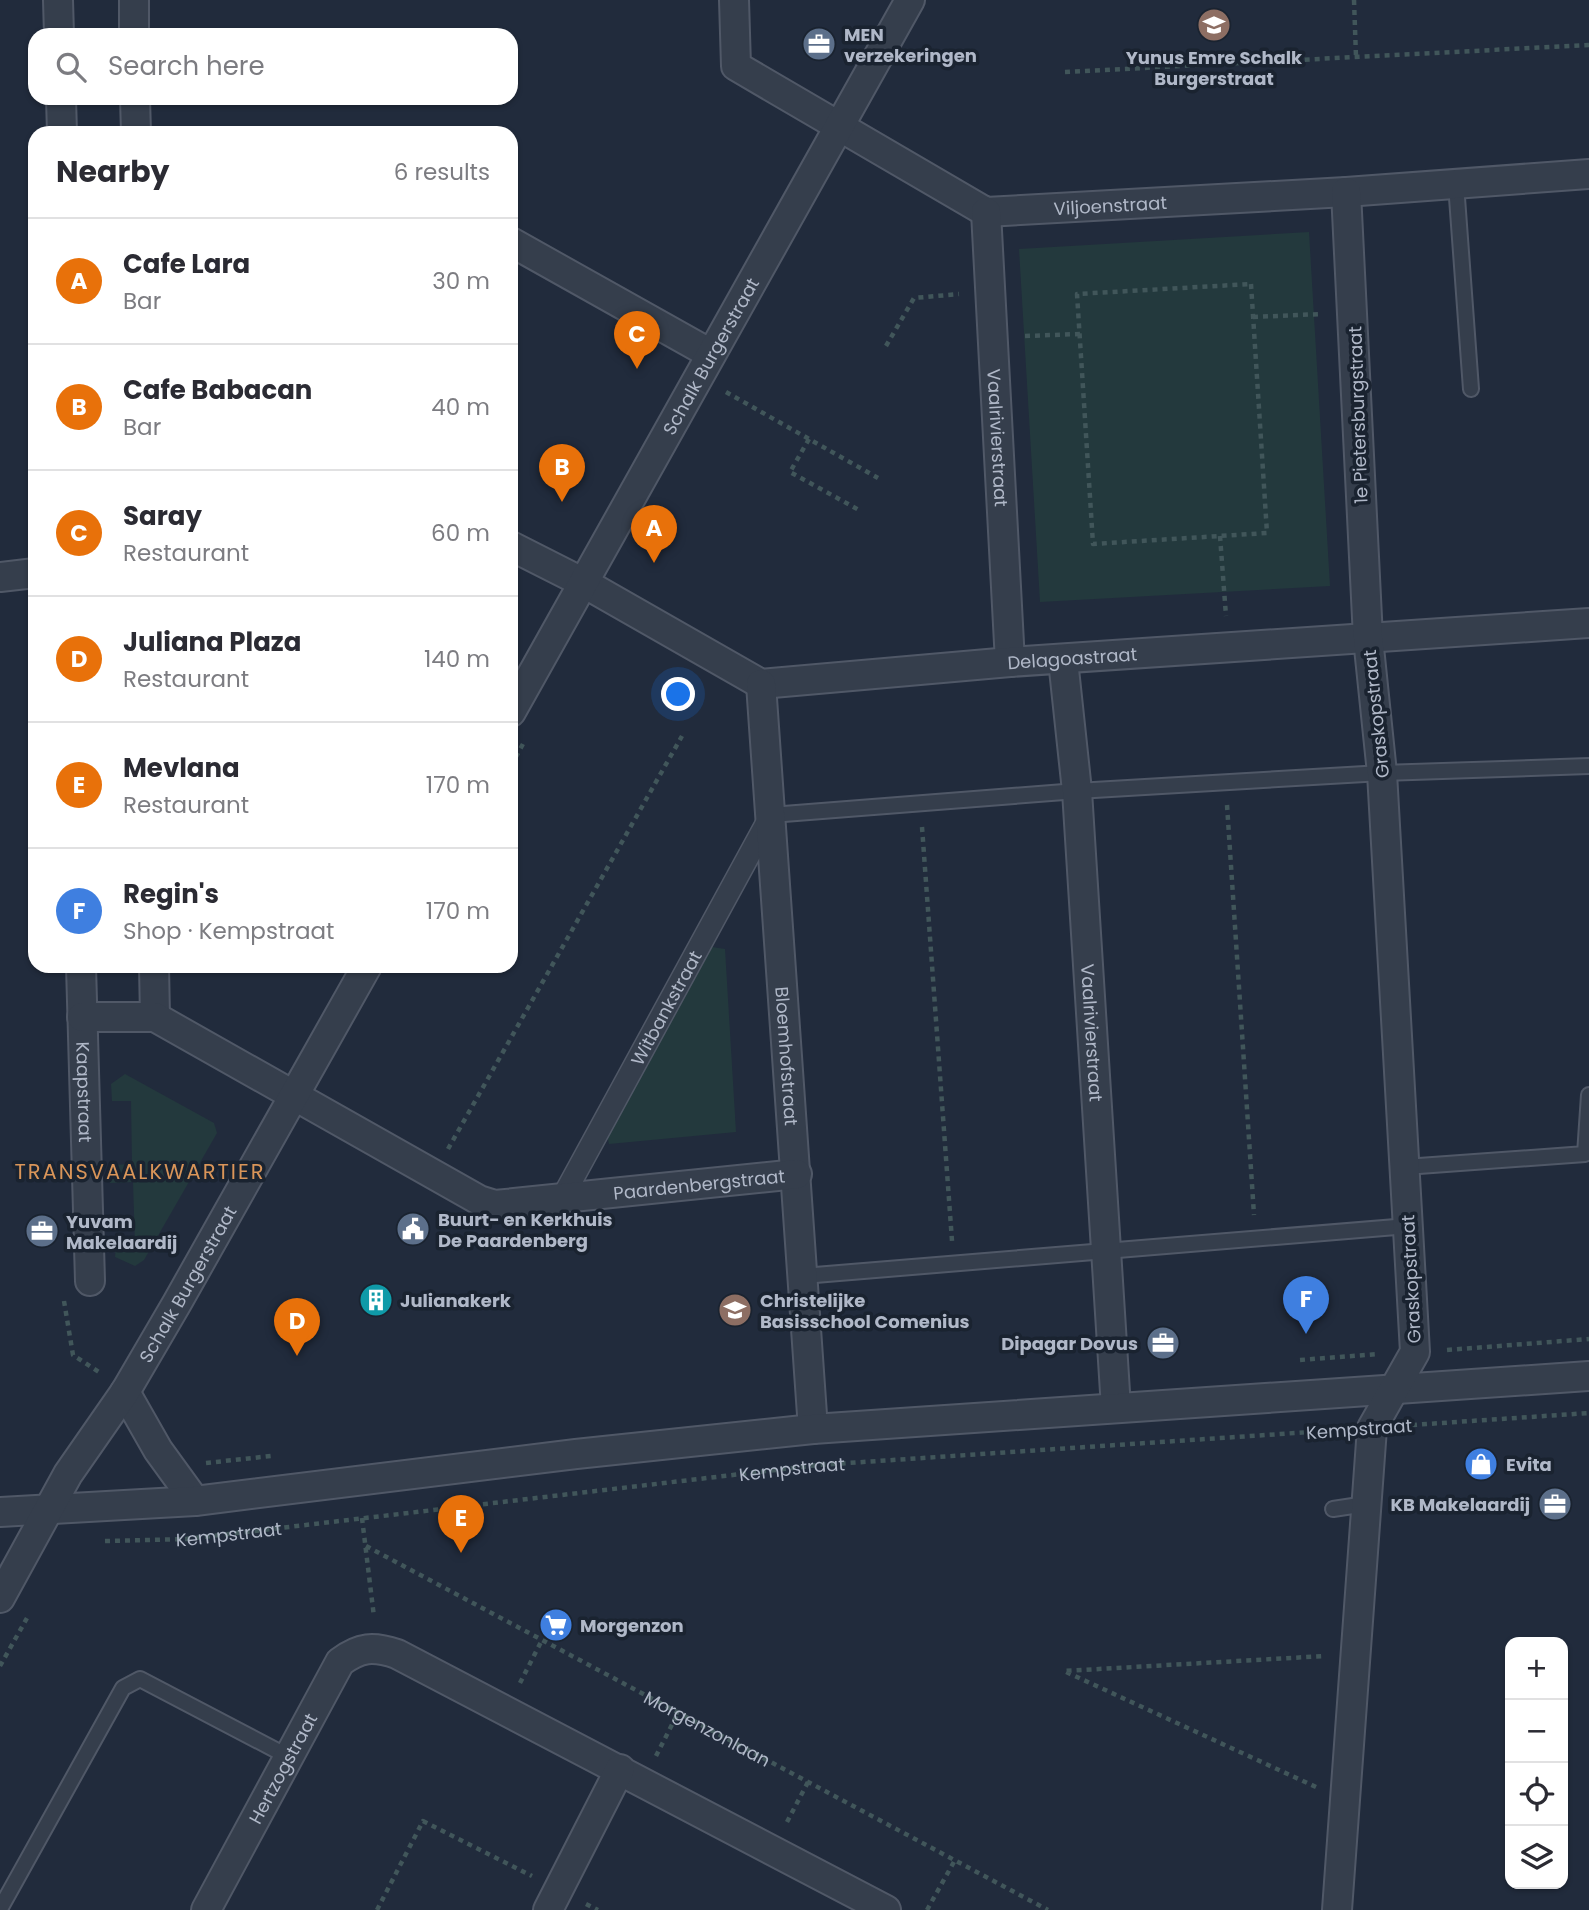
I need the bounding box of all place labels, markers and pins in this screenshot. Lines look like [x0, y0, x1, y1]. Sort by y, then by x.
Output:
school or university icon: Yunus Emre Schalk Burgerstraat [1195, 6, 1233, 44]
place label: MEN verzekeringen [844, 22, 977, 68]
office icon: MEN verzekeringen [800, 25, 838, 63]
place label: Yunus Emre Schalk Burgerstraat [1126, 45, 1303, 91]
pin: C [614, 311, 660, 369]
pin: B [539, 444, 585, 502]
pin: A [631, 505, 677, 563]
place label: Buurt- en Kerkhuis De Paardenberg [438, 1207, 613, 1253]
place label: Yuvam Makelaardij [66, 1209, 177, 1255]
public building icon: Buurt- en Kerkhuis De Paardenberg [394, 1210, 432, 1248]
office icon: Yuvam Makelaardij [23, 1212, 61, 1250]
pin: F [1283, 1276, 1329, 1334]
building icon: Julianakerk [357, 1281, 395, 1319]
place label: Julianakerk [400, 1288, 512, 1313]
place label: Christelijke Basisschool Comenius [760, 1288, 970, 1334]
school or university icon: Christelijke Basisschool Comenius [716, 1291, 754, 1329]
pin: D [274, 1298, 320, 1356]
office icon: Dipagar Dovus [1144, 1324, 1182, 1362]
place label: Dipagar Dovus [1001, 1331, 1138, 1356]
shop icon: Evita [1462, 1445, 1500, 1483]
place label: Evita [1506, 1452, 1552, 1477]
office icon: KB Makelaardij [1536, 1485, 1574, 1523]
place label: KB Makelaardij [1391, 1492, 1530, 1517]
pin: E [438, 1495, 484, 1553]
supermarket icon: Morgenzon [537, 1606, 575, 1644]
place label: Morgenzon [580, 1613, 684, 1638]

